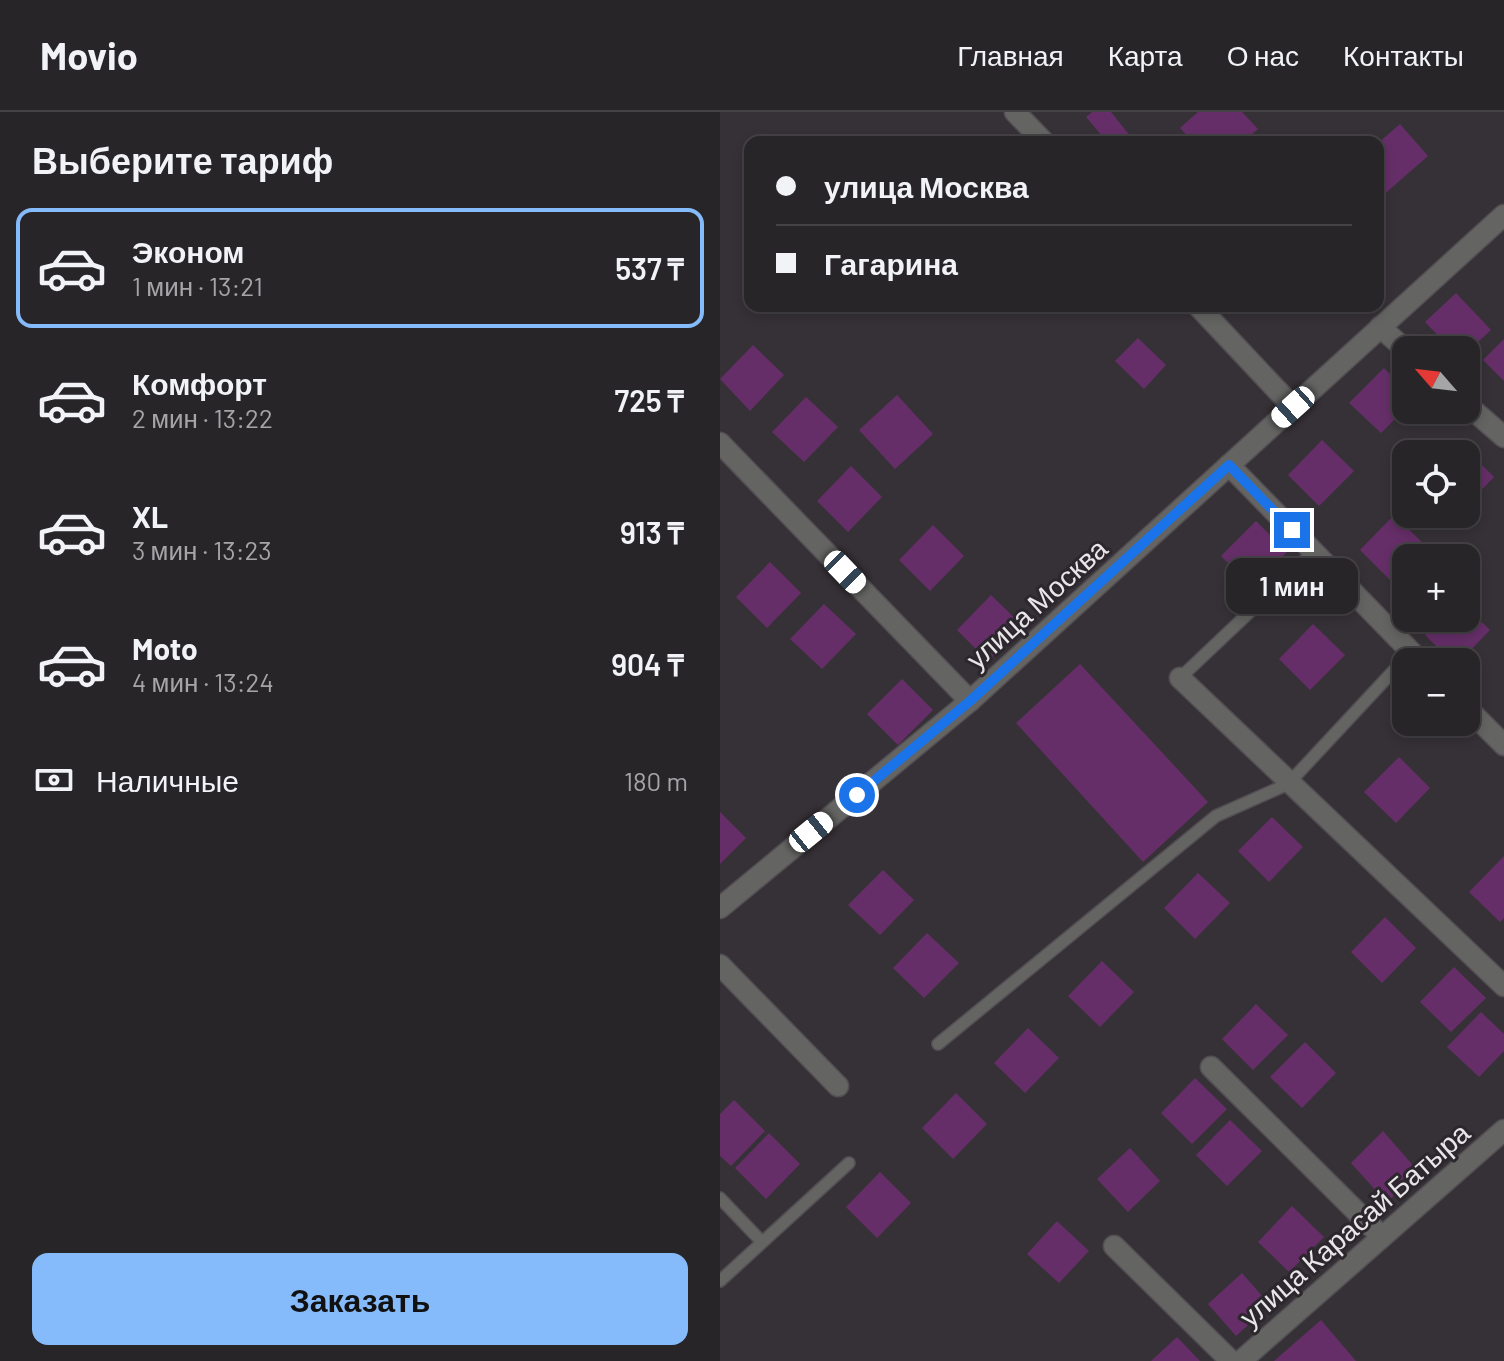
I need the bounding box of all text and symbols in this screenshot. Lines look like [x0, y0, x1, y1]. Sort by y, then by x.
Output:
text: Movio [40, 32, 138, 78]
text: Главная [957, 38, 1064, 72]
text: Карта [1108, 38, 1183, 72]
text: О нас [1227, 38, 1299, 72]
text: Контакты [1343, 38, 1464, 72]
text: Выберите тариф [32, 138, 333, 181]
text: улица Москва [824, 168, 1029, 204]
icon: car [36, 232, 108, 304]
text: Эконом [132, 233, 245, 269]
text: Гагарина [824, 245, 958, 281]
text: 537 ₸ [615, 250, 684, 286]
text: 1 мин · 13:21 [132, 270, 263, 301]
north arrow [1392, 336, 1480, 424]
map controls [1392, 336, 1480, 736]
icon: car [36, 364, 108, 436]
text: Комфорт [132, 365, 267, 401]
text: 725 ₸ [615, 382, 684, 418]
car [1267, 382, 1319, 432]
text: 2 мин · 13:22 [132, 402, 273, 433]
button: locate [1392, 440, 1480, 528]
icon: car [36, 496, 108, 568]
text: XL [132, 498, 168, 534]
route end [1274, 512, 1310, 548]
text: 913 ₸ [620, 514, 684, 550]
street label: улица Москва [958, 530, 1114, 675]
text: 3 мин · 13:23 [132, 534, 272, 565]
button: + [1392, 544, 1480, 632]
car [820, 546, 870, 598]
callout: 1 мин [1226, 558, 1358, 614]
text: 1 мин [1259, 570, 1325, 601]
icon: car [36, 628, 108, 700]
text: Moto [132, 630, 198, 666]
text: 904 ₸ [611, 646, 684, 682]
button: − [1392, 648, 1480, 736]
text: 4 мин · 13:24 [132, 666, 274, 697]
icon: cash [32, 758, 76, 802]
text: Наличные [96, 762, 239, 798]
text: 180 m [624, 765, 688, 796]
route start [839, 777, 875, 813]
car [785, 808, 837, 856]
street label: улица Карасай Батыра [1232, 1115, 1476, 1333]
button: Заказать [32, 1253, 688, 1345]

